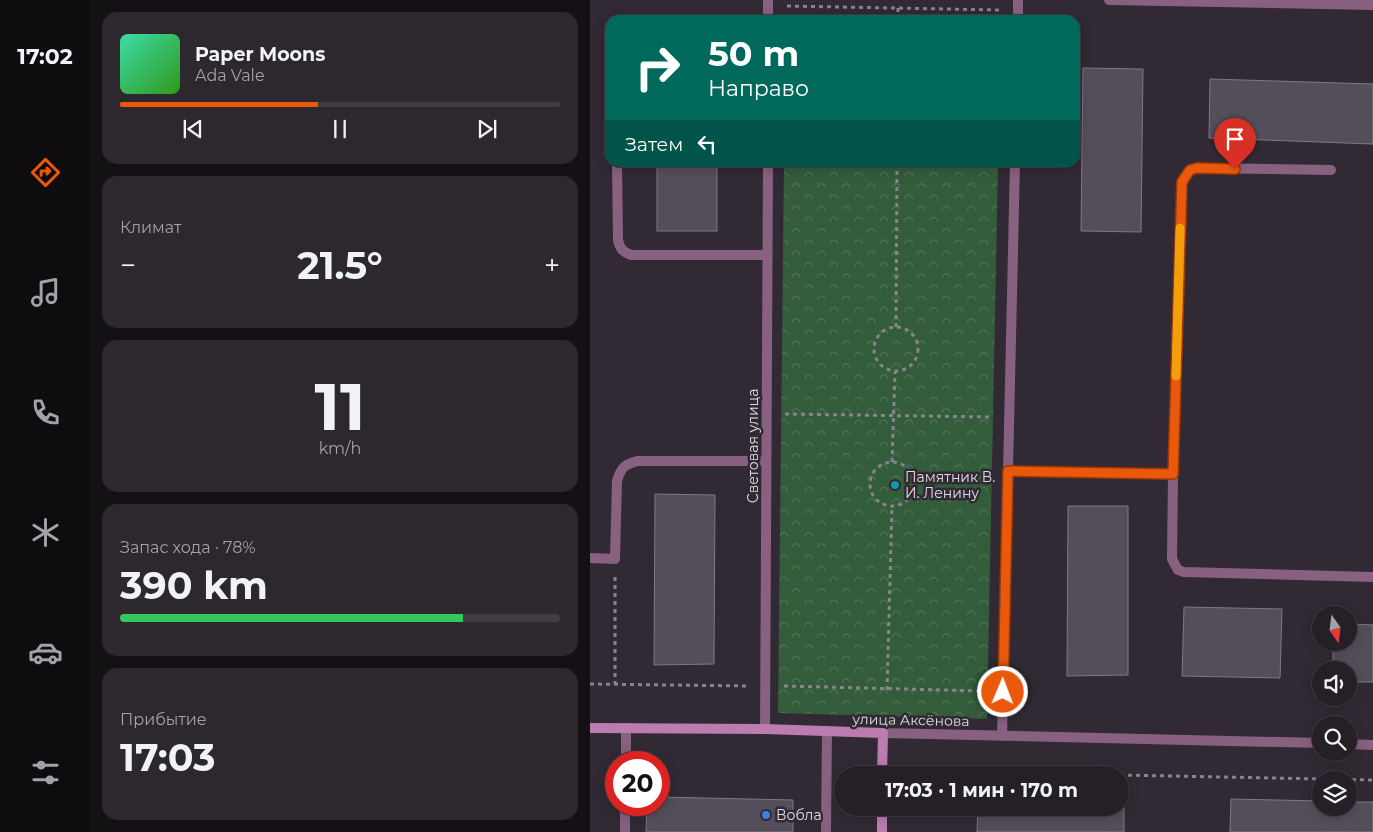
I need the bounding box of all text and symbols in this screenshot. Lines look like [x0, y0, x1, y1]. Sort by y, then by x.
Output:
text: 50 m [708, 32, 799, 75]
icon: right [625, 35, 690, 100]
text: 17:02 [17, 43, 73, 70]
text: Paper Moons [195, 43, 325, 66]
text: Ada Vale [195, 66, 265, 85]
text: Направо [708, 75, 809, 102]
icon: previous [179, 115, 207, 143]
icon: pause [326, 115, 354, 143]
icon: next [473, 115, 501, 143]
pin [1214, 118, 1256, 169]
icon: arrive [1221, 125, 1249, 153]
icon: left [693, 130, 721, 158]
text: Затем [625, 133, 683, 156]
icon: directions [28, 155, 63, 190]
text: Климат [120, 218, 182, 237]
text: 21.5° [297, 242, 383, 289]
text: − [120, 248, 136, 282]
text: + [544, 248, 560, 282]
icon: music [28, 275, 63, 310]
text: 11 [315, 367, 365, 446]
street label: Световая улица [744, 389, 762, 503]
icon: phone [28, 395, 63, 430]
text: km/h [319, 439, 361, 458]
place label: Памятник В. И. Ленину [905, 468, 995, 502]
marker: Памятник В. И. Ленину [889, 479, 901, 491]
icon: climate [28, 515, 63, 550]
text: Запас хода · 78% [120, 538, 255, 557]
text: 390 km [120, 562, 268, 609]
north arrow [1312, 606, 1358, 651]
map controls [1312, 606, 1357, 816]
icon: car [28, 635, 63, 670]
button: sound [1312, 661, 1357, 706]
position arrow [976, 665, 1028, 717]
text: Прибытие [120, 710, 207, 729]
street label: улица Аксёнова [851, 710, 970, 730]
button: search [1312, 716, 1357, 761]
text: 17:03 [120, 734, 216, 781]
speed limit sign: 20 [605, 751, 670, 816]
icon: filters [28, 755, 63, 790]
button: layers [1312, 771, 1357, 816]
text: 17:03 · 1 мин · 170 m [885, 779, 1078, 802]
place label: Вобла [776, 806, 822, 824]
marker: Вобла [760, 809, 772, 821]

